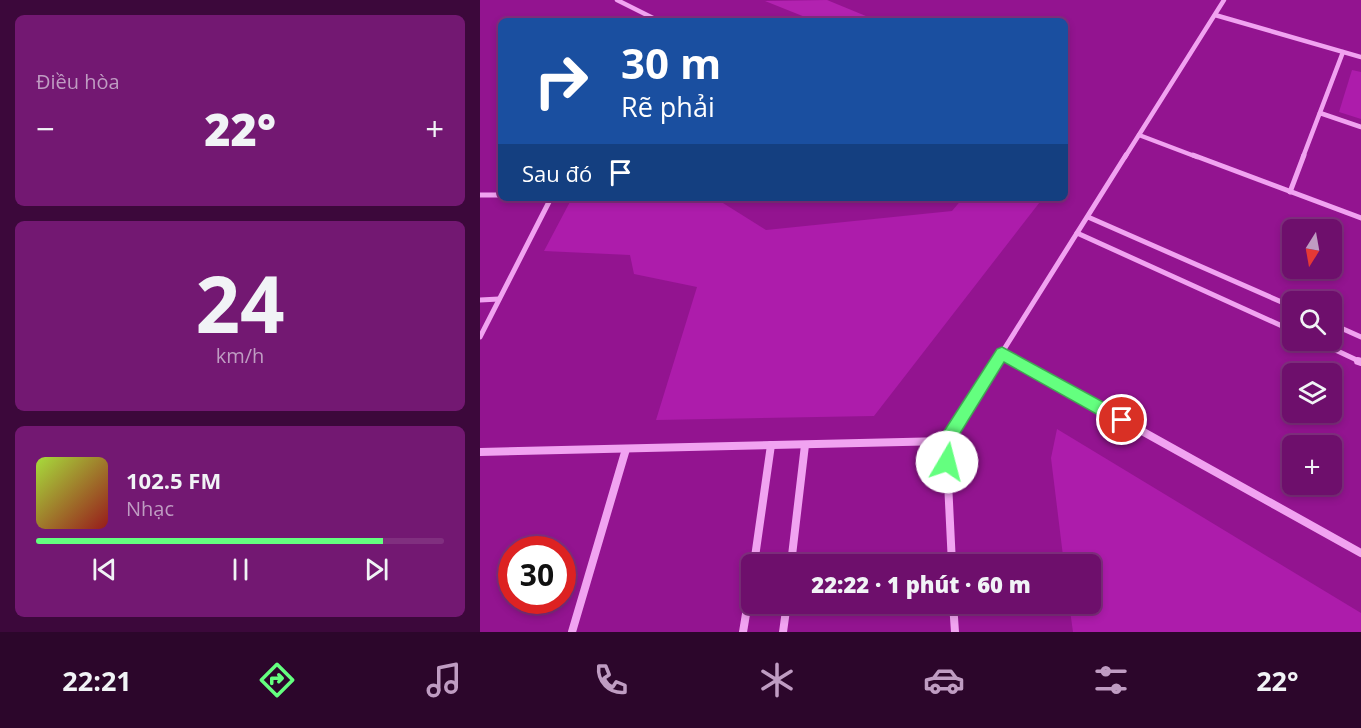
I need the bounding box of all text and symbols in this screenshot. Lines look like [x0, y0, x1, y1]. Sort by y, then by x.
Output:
text: 30 m [621, 34, 721, 91]
icon: right [522, 42, 600, 120]
text: Điều hòa [36, 68, 120, 95]
text: Rẽ phải [621, 88, 715, 125]
text: 22° [204, 98, 276, 159]
text: − [36, 106, 55, 151]
text: + [425, 106, 444, 151]
icon: arrive [604, 156, 637, 189]
text: Sau đó [522, 158, 592, 188]
north arrow [1282, 219, 1342, 279]
map controls [1282, 219, 1342, 495]
text: 24 [195, 250, 285, 356]
button: search [1282, 291, 1342, 351]
text: km/h [216, 342, 264, 369]
button: layers [1282, 363, 1342, 423]
pin [1096, 394, 1147, 445]
icon: arrive [1105, 403, 1138, 436]
position arrow [915, 430, 979, 494]
button: + [1282, 435, 1342, 495]
text: 102.5 FM [126, 465, 221, 495]
text: Nhạc [126, 495, 174, 522]
speed limit sign: 30 [498, 536, 576, 614]
icon: previous [88, 553, 121, 586]
icon: pause [224, 553, 257, 586]
icon: next [360, 553, 393, 586]
text: 22:22 · 1 phút · 60 m [811, 569, 1031, 599]
icon: directions [256, 659, 298, 701]
icon: music [423, 659, 465, 701]
icon: phone [590, 659, 632, 701]
icon: climate [756, 659, 798, 701]
icon: car [923, 659, 965, 701]
icon: filters [1090, 659, 1132, 701]
text: 22:21 [62, 662, 132, 699]
text: 22° [1256, 662, 1299, 699]

